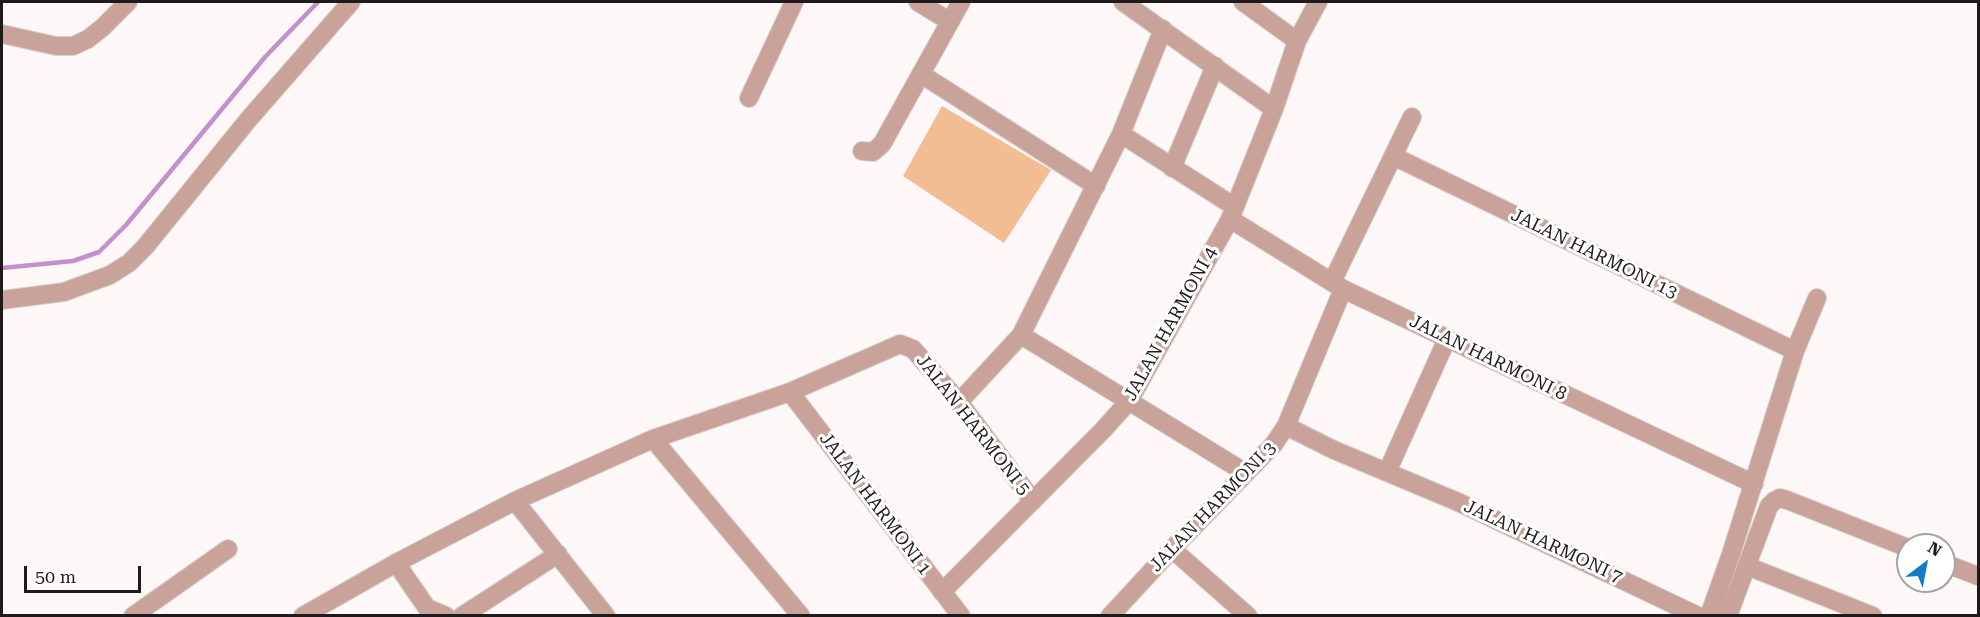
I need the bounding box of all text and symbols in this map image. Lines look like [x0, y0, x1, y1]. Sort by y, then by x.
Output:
street label: JALAN HARMONI 13 [1507, 204, 1681, 304]
street label: JALAN HARMONI 4 [1120, 243, 1222, 405]
street label: JALAN HARMONI 8 [1406, 311, 1570, 405]
street label: JALAN HARMONI 5 [911, 350, 1035, 500]
street label: JALAN HARMONI 1 [815, 429, 935, 579]
street label: JALAN HARMONI 3 [1145, 437, 1281, 577]
street label: JALAN HARMONI 7 [1460, 496, 1626, 588]
north arrow [1896, 533, 1956, 593]
text: N [1924, 538, 1945, 560]
scale bar [27, 554, 144, 592]
text: 50 m [35, 566, 76, 587]

